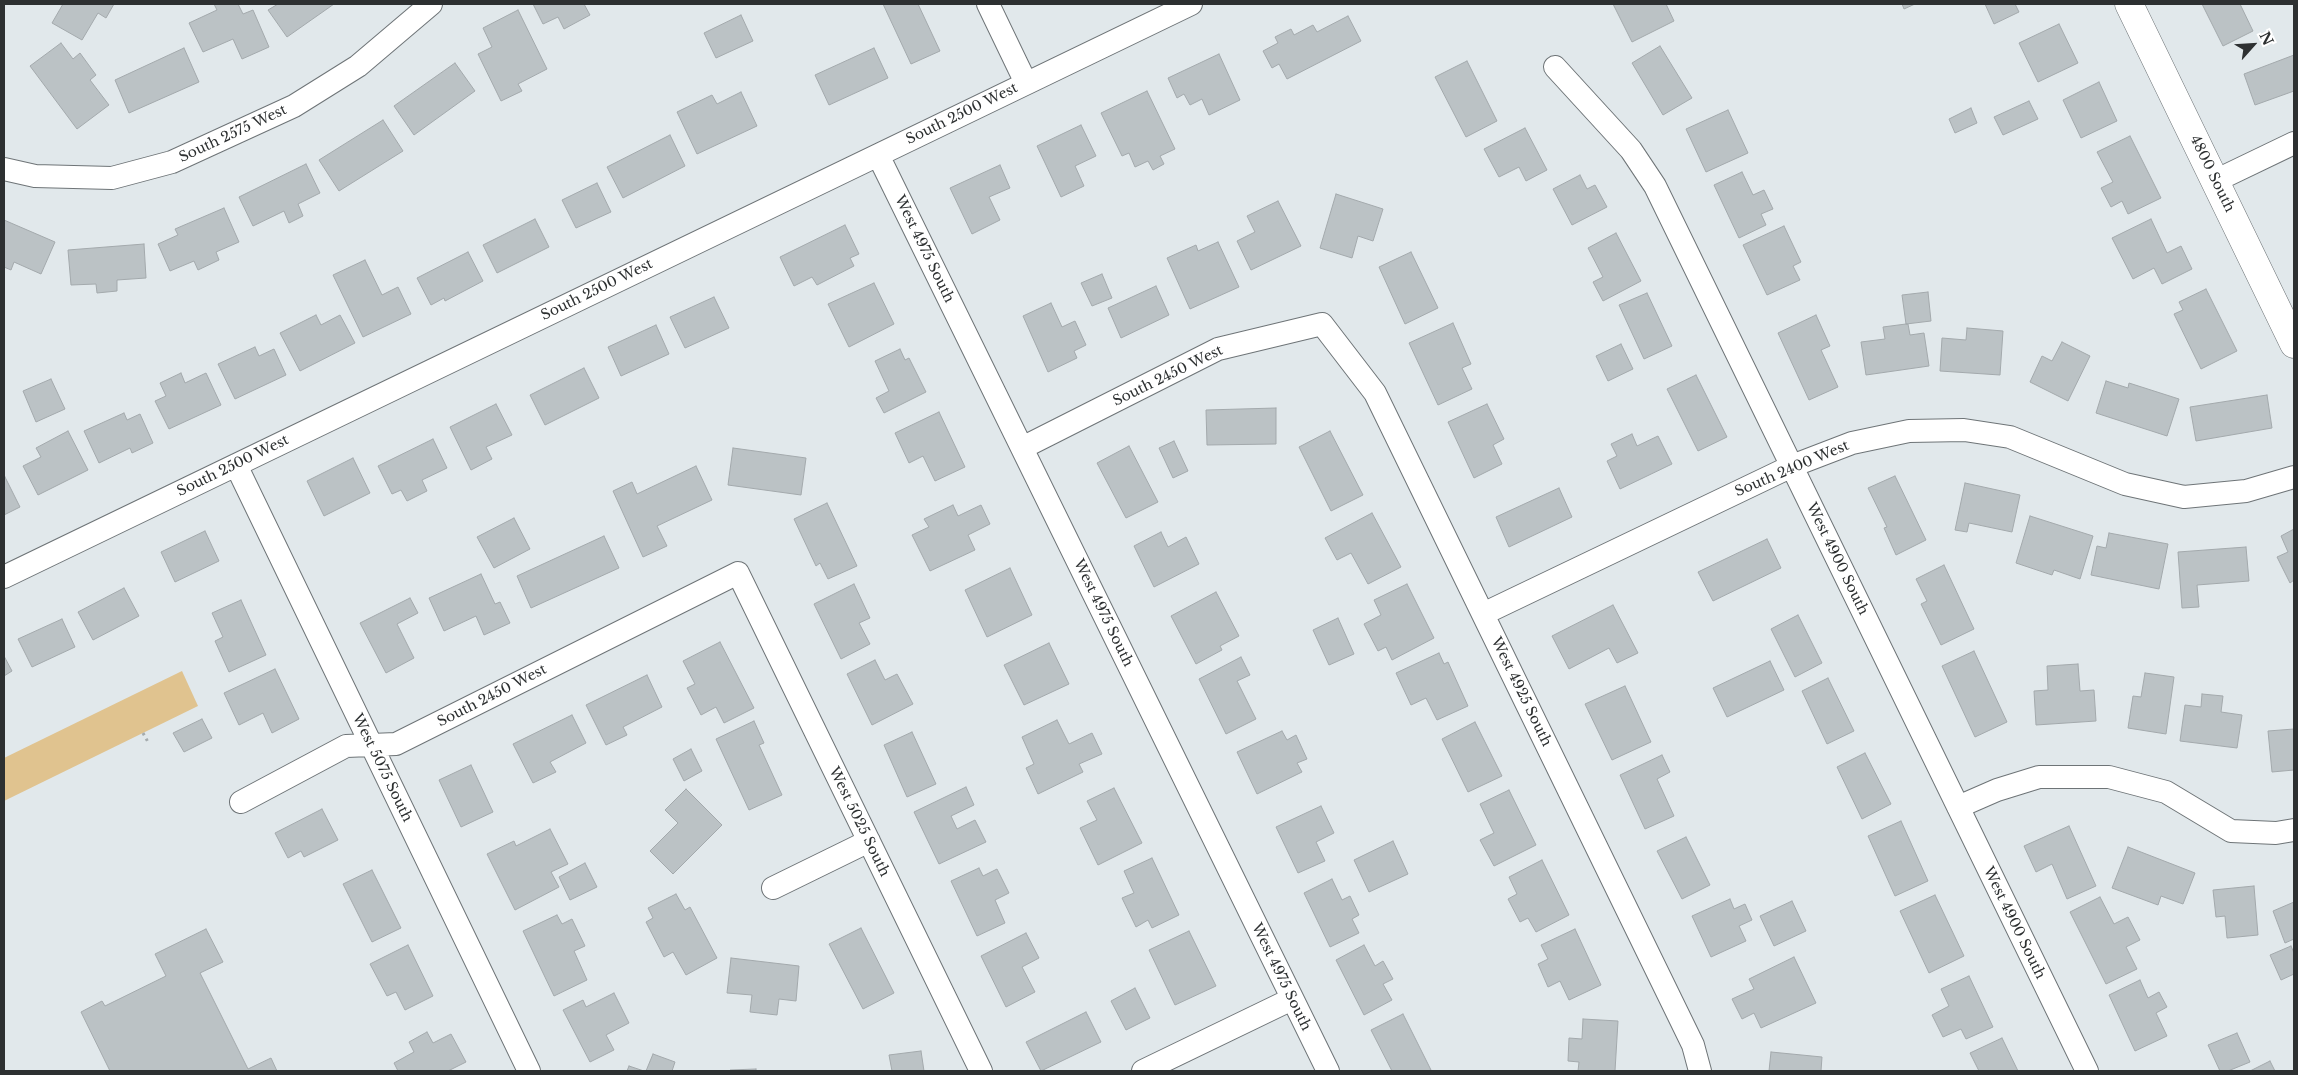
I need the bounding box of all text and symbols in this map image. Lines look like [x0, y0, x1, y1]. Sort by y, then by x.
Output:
north arrow [2228, 20, 2278, 70]
text: N [2256, 29, 2277, 48]
street label: South 2500 West [903, 80, 1021, 148]
street label: South 2575 West [176, 102, 290, 166]
street label: 4800 South [2186, 133, 2238, 215]
street label: West 4975 South [891, 192, 957, 306]
street label: South 2500 West [538, 256, 656, 324]
street label: South 2450 West [1110, 342, 1226, 410]
street label: South 2500 West [174, 432, 292, 500]
street label: South 2400 West [1732, 437, 1852, 501]
street label: West 4900 South [1803, 500, 1871, 618]
street label: West 4975 South [1070, 556, 1136, 670]
street label: West 4925 South [1487, 635, 1555, 749]
street label: South 2450 West [435, 661, 549, 731]
street label: West 5075 South [349, 711, 415, 825]
street label: West 5025 South [825, 764, 893, 880]
street label: West 4900 South [1980, 864, 2048, 982]
street label: West 4975 South [1248, 920, 1314, 1034]

